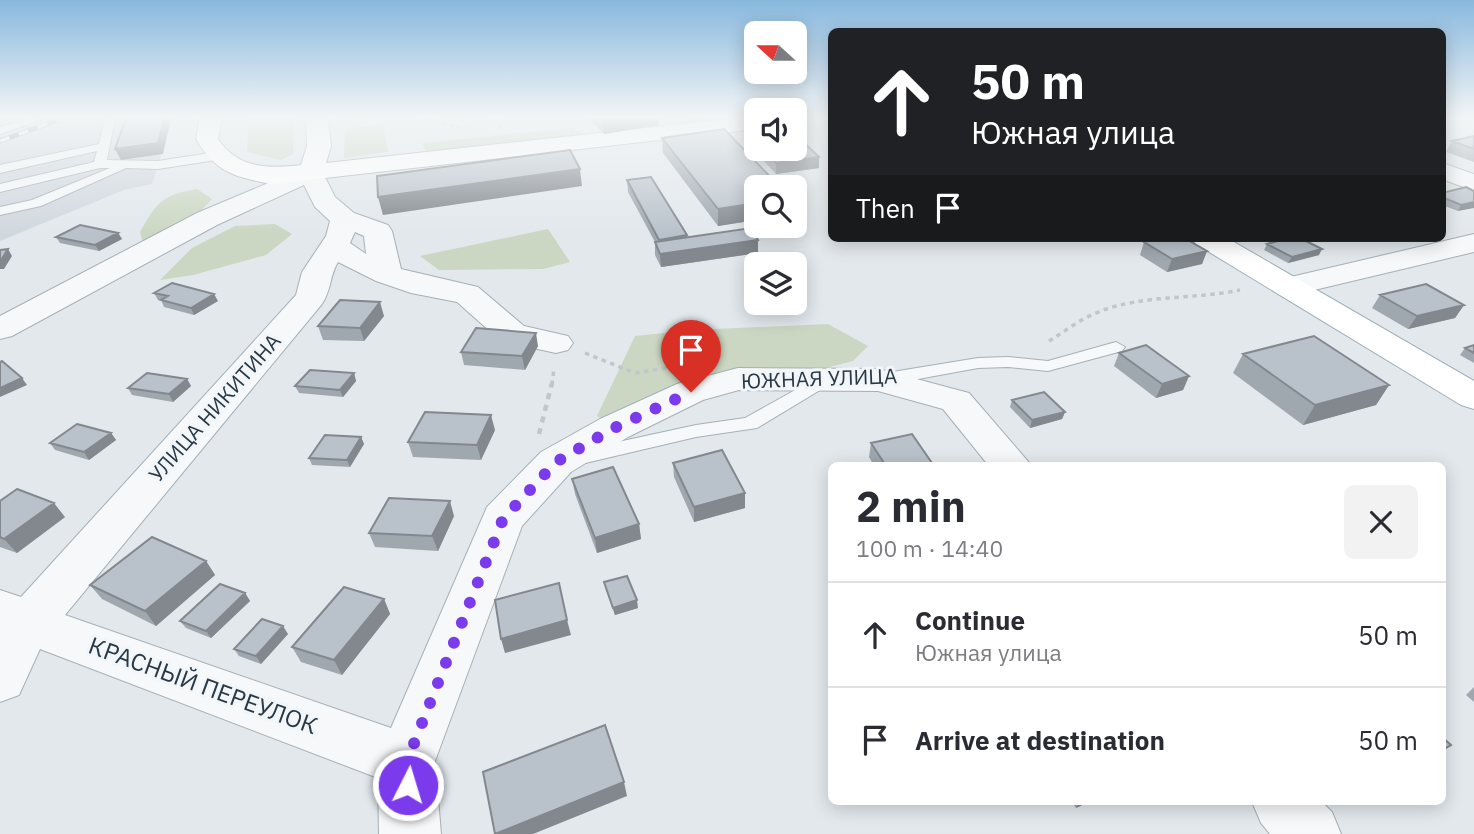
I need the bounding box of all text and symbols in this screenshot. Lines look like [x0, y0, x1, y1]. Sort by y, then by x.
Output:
north arrow [744, 21, 807, 84]
map controls [744, 21, 807, 315]
text: 50 m [971, 49, 1085, 112]
icon: ahead [856, 56, 947, 147]
button: sound [744, 98, 807, 161]
text: Южная улица [971, 111, 1175, 153]
button: search [744, 175, 807, 238]
icon: arrive [929, 189, 967, 227]
text: Then [856, 191, 915, 225]
button: layers [744, 252, 807, 315]
pin [661, 320, 721, 392]
street label: УЛИЦА НИКИТИНА [142, 327, 286, 487]
icon: arrive [672, 331, 710, 369]
street label: ЮЖНАЯ УЛИЦА [740, 361, 898, 395]
text: 2 min [856, 479, 966, 534]
button: close [1344, 485, 1418, 559]
text: 100 m · 14:40 [856, 533, 1003, 563]
text: Continue [915, 603, 1025, 637]
icon: ahead [856, 616, 894, 654]
text: 50 m [1358, 618, 1418, 652]
street label: КРАСНЫЙ ПЕРЕУЛОК [84, 629, 322, 741]
text: Южная улица [915, 637, 1062, 667]
icon: arrive [856, 721, 894, 759]
text: Arrive at destination [915, 723, 1165, 757]
text: 50 m [1358, 723, 1418, 757]
position arrow [371, 748, 445, 822]

